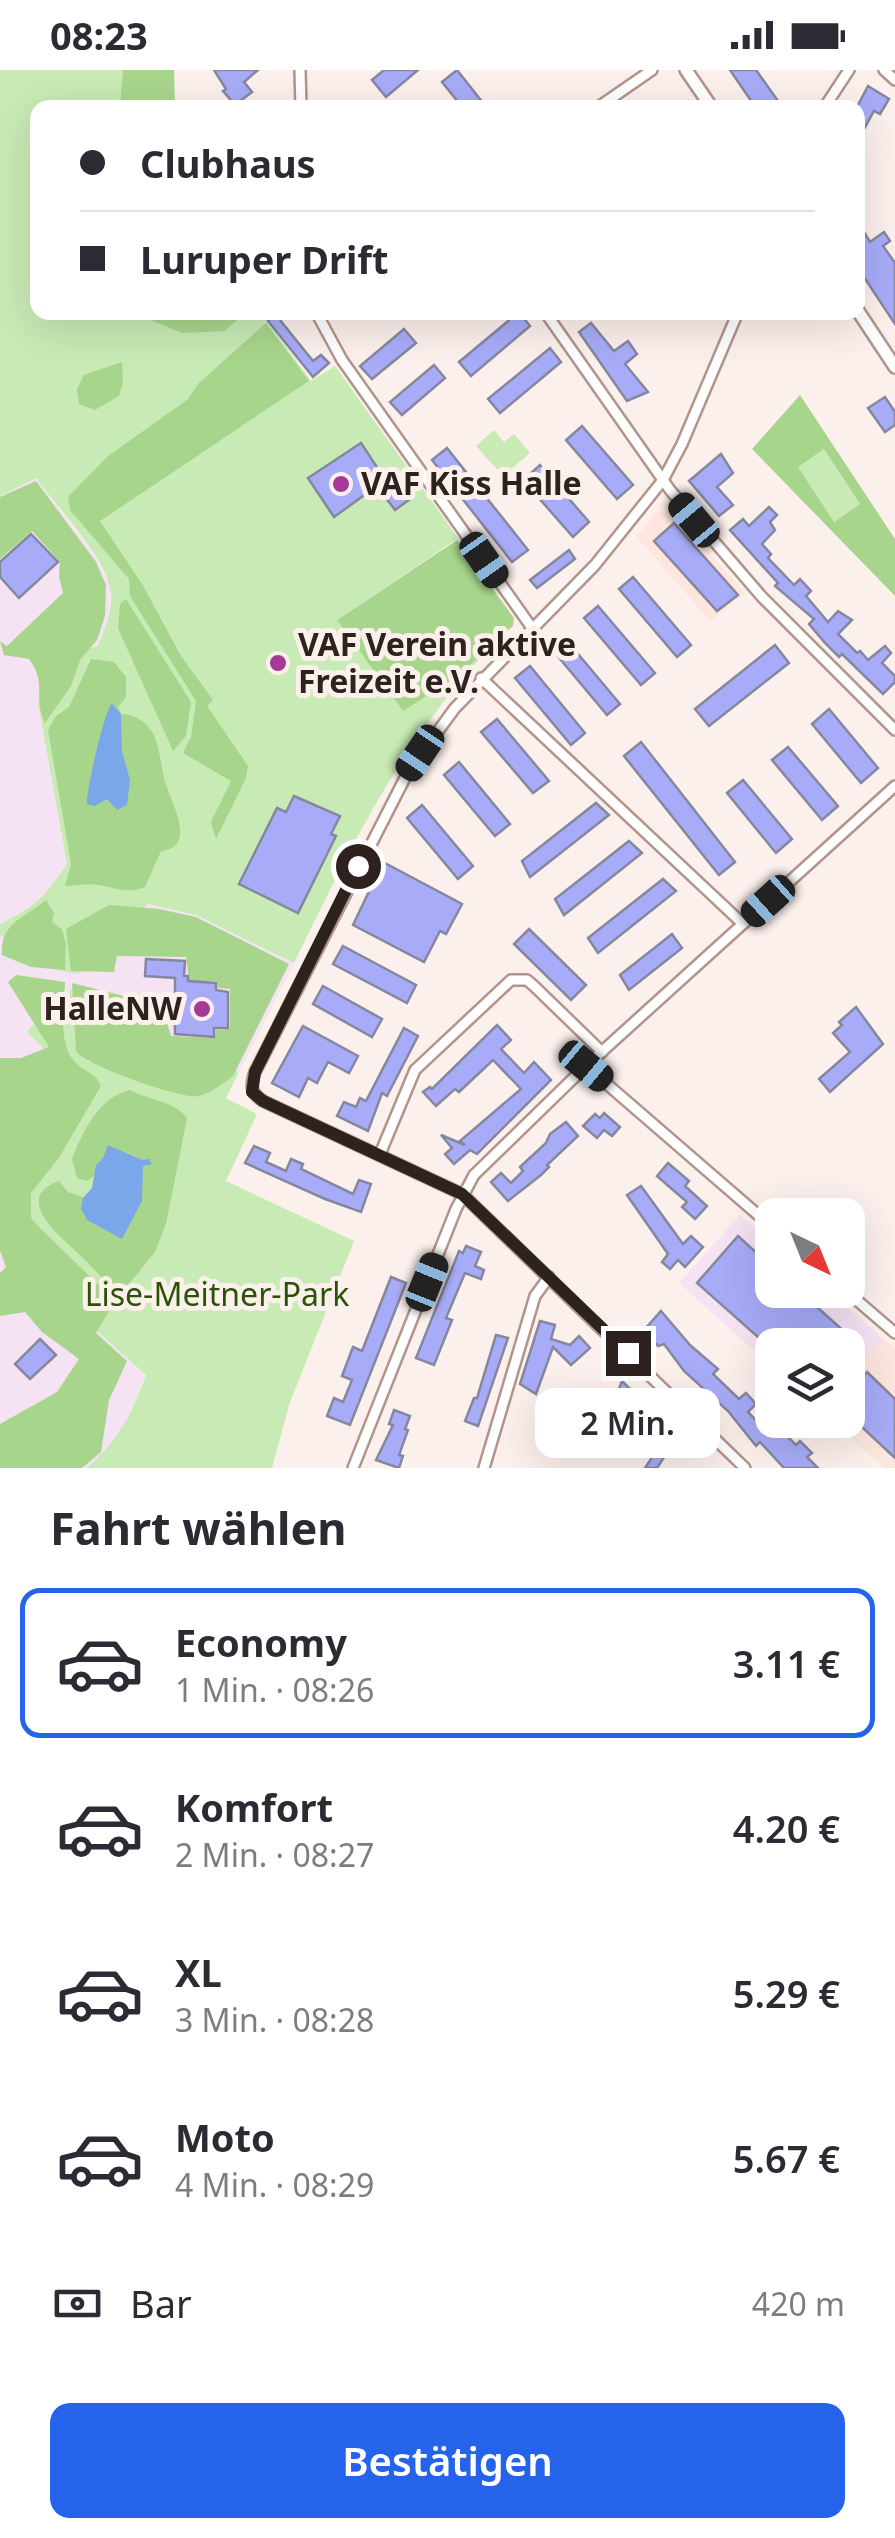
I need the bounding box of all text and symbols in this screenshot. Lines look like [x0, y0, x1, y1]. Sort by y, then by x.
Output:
text: 08:23 [50, 9, 148, 61]
text: Clubhaus [140, 137, 316, 189]
text: Luruper Drift [140, 233, 389, 285]
place label: VAF Kiss Halle [361, 461, 582, 504]
marker: VAF Kiss Halle [330, 473, 352, 495]
car [663, 487, 725, 553]
car [455, 527, 513, 593]
place label: VAF Verein aktive Freizeit e.V. [298, 622, 576, 702]
marker: VAF Verein aktive Freizeit e.V. [267, 652, 289, 674]
car [391, 720, 449, 786]
route start [336, 844, 381, 889]
car [736, 870, 800, 932]
place label: HalleNW [43, 986, 182, 1029]
marker: HalleNW [191, 998, 213, 1020]
car [553, 1035, 619, 1097]
north arrow [755, 1198, 865, 1308]
map controls [755, 1198, 865, 1438]
car [402, 1249, 452, 1315]
park label: Lise-Meitner-Park [85, 1272, 349, 1315]
button: layers [755, 1328, 865, 1438]
route end [606, 1331, 651, 1376]
callout: 2 Min. [536, 1388, 720, 1458]
text: 2 Min. [580, 1401, 675, 1444]
text: Fahrt wählen [50, 1497, 347, 1558]
text: Economy [175, 1616, 347, 1668]
icon: car [55, 1618, 145, 1708]
text: 3.11 € [733, 1637, 840, 1689]
text: 1 Min. · 08:26 [175, 1668, 374, 1711]
text: Komfort [175, 1781, 333, 1833]
icon: car [55, 1783, 145, 1873]
text: 4.20 € [733, 1802, 840, 1854]
text: 2 Min. · 08:27 [175, 1833, 374, 1876]
text: XL [175, 1946, 222, 1998]
icon: car [55, 1948, 145, 2038]
text: 5.29 € [733, 1967, 840, 2019]
text: 3 Min. · 08:28 [175, 1998, 374, 2041]
text: Moto [175, 2111, 275, 2163]
icon: car [55, 2113, 145, 2203]
text: 5.67 € [733, 2132, 840, 2184]
text: 4 Min. · 08:29 [175, 2163, 374, 2206]
icon: cash [50, 2276, 105, 2331]
text: Bar [130, 2277, 192, 2329]
text: 420 m [752, 2282, 845, 2325]
button: Bestätigen [50, 2403, 845, 2518]

